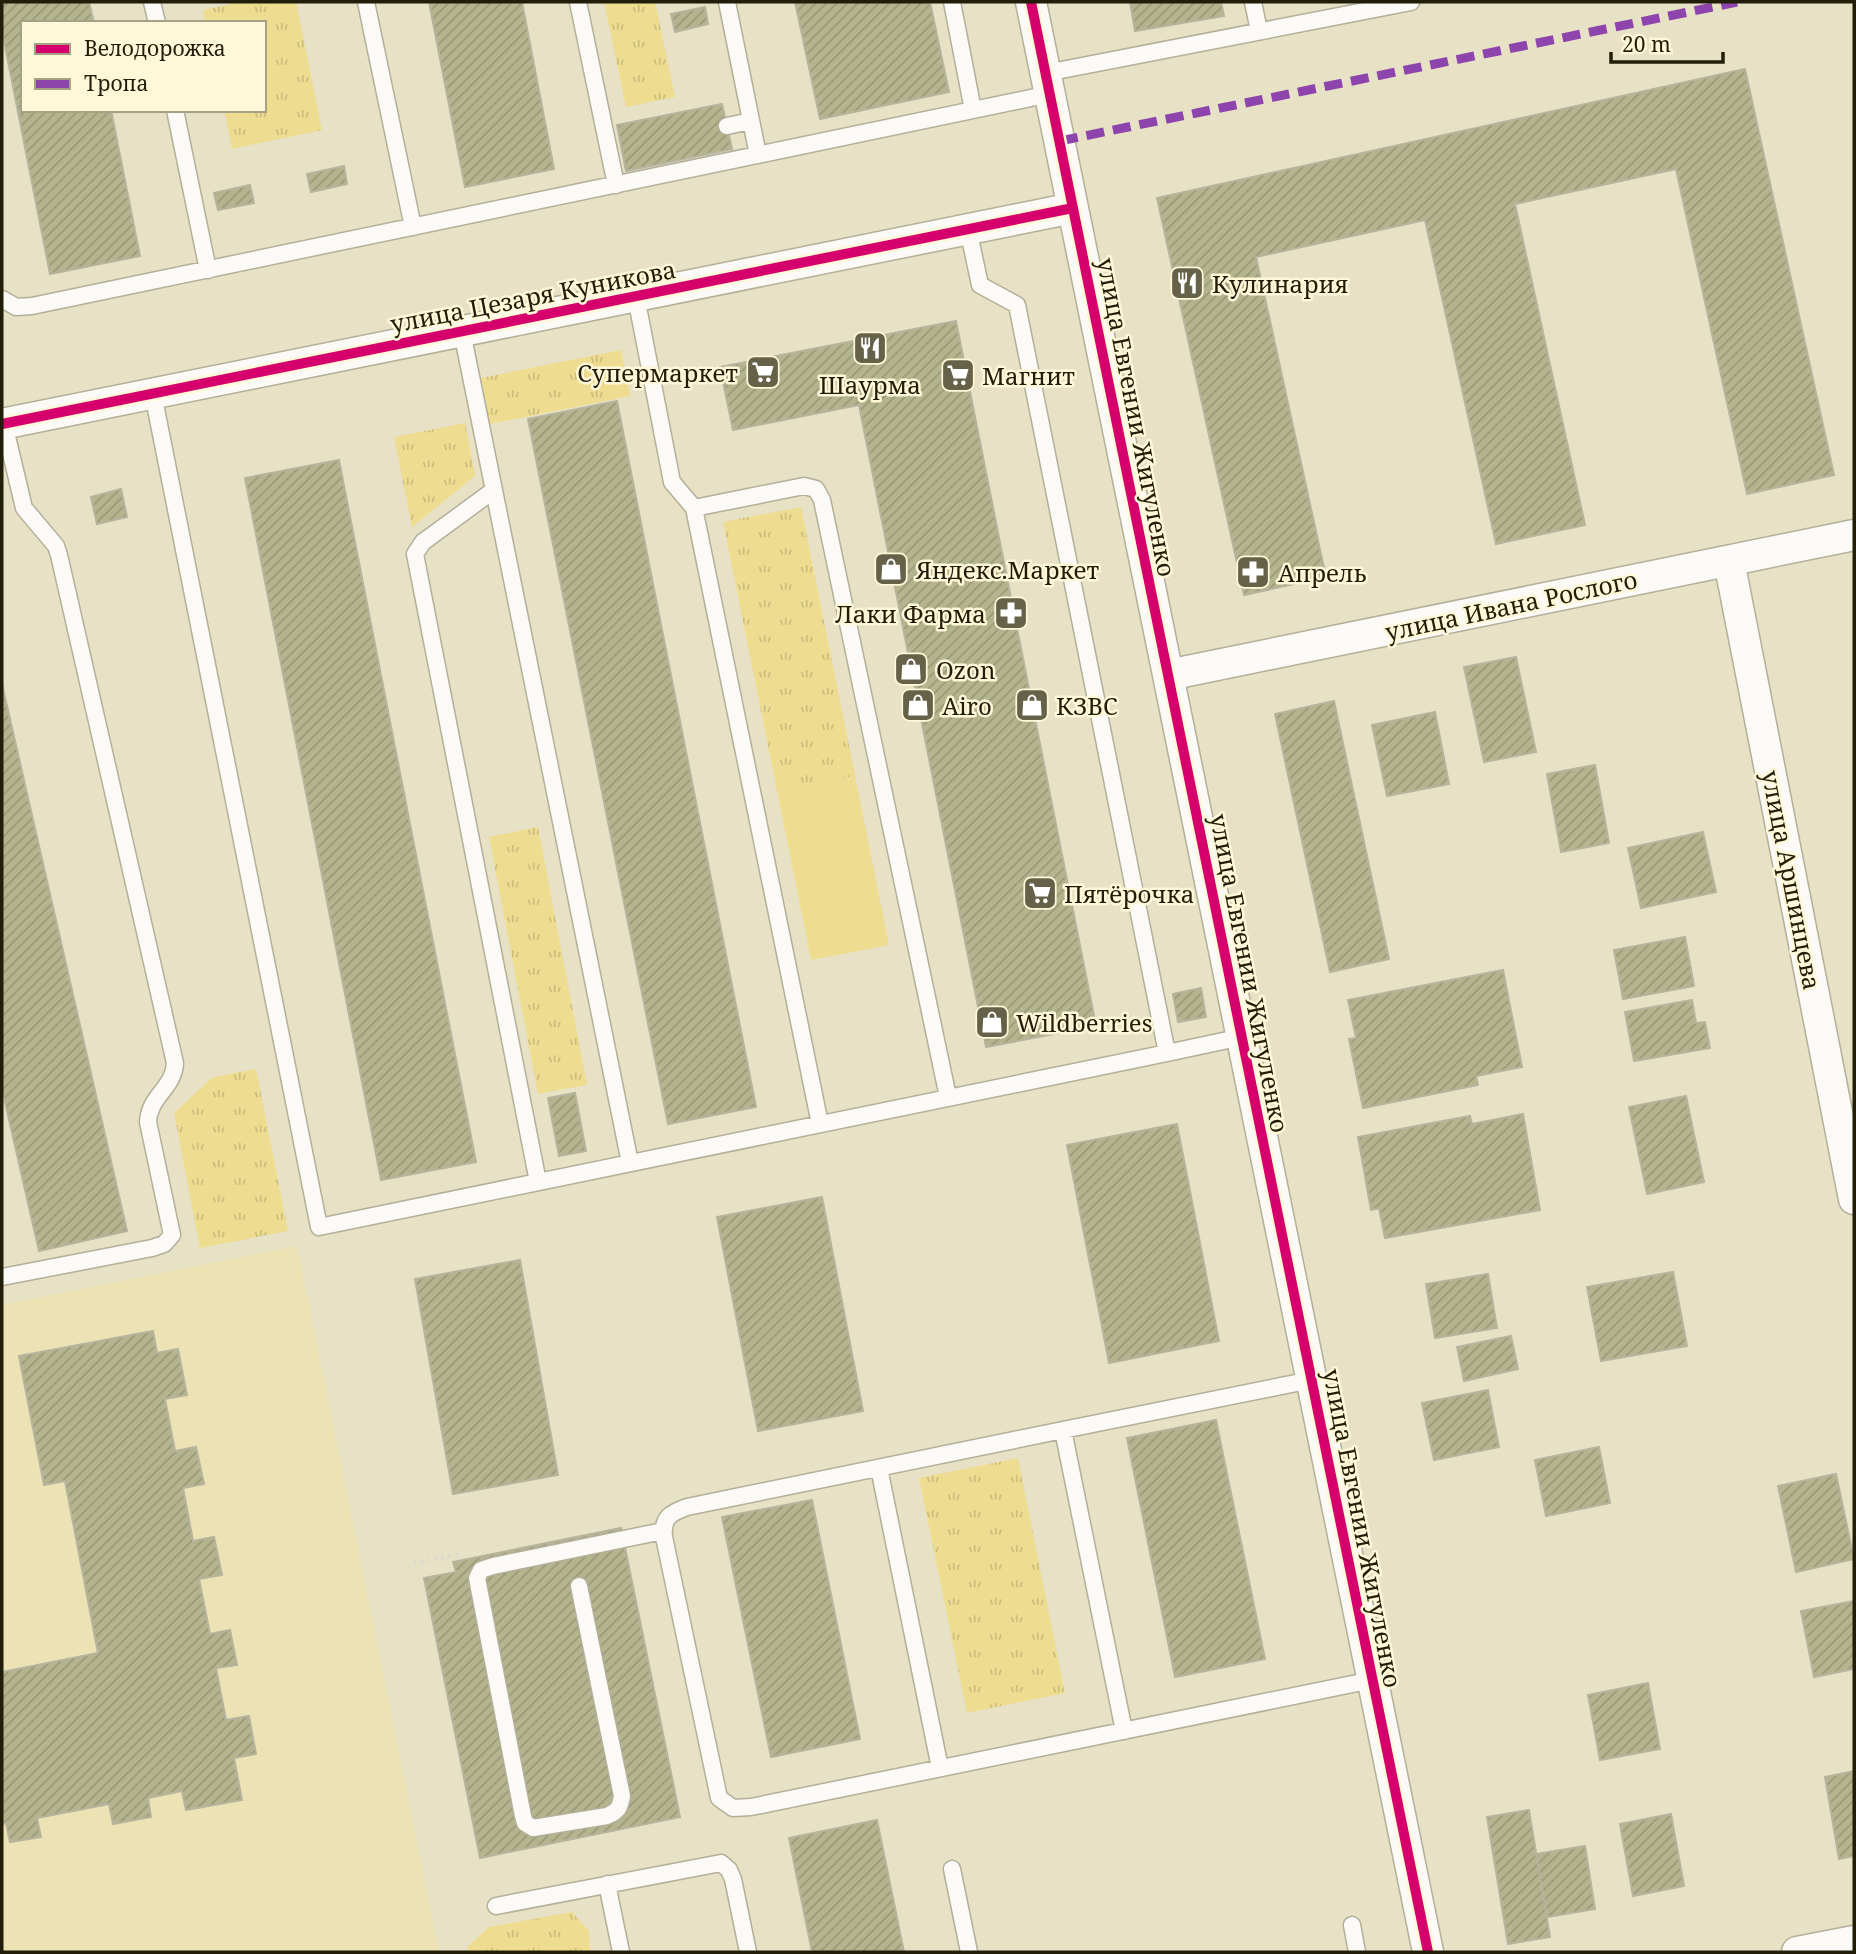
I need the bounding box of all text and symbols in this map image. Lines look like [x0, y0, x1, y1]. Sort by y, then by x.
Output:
legend [21, 21, 266, 112]
scale bar [1611, 21, 1723, 65]
text: 20 m [1622, 30, 1671, 58]
text: Велодорожка [84, 34, 226, 62]
text: Тропа [84, 69, 148, 97]
street label: улица Цезаря Куникова [387, 252, 679, 340]
street label: улица Евгении Жигуленко [1090, 255, 1184, 579]
restaurant icon: Кулинария [1168, 264, 1206, 302]
place label: Кулинария [1212, 267, 1348, 300]
restaurant icon: Шаурма [851, 329, 889, 367]
supermarket icon: Супермаркет [744, 353, 782, 391]
place label: Супермаркет [577, 356, 738, 389]
supermarket icon: Магнит [939, 356, 977, 394]
place label: Магнит [982, 359, 1075, 392]
place label: Шаурма [819, 368, 921, 401]
shop icon: Яндекс.Маркет [872, 550, 910, 588]
place label: Яндекс.Маркет [915, 553, 1099, 586]
pharmacy icon: Апрель [1234, 553, 1272, 591]
place label: Апрель [1278, 556, 1367, 589]
street label: улица Ивана Рослого [1382, 562, 1640, 648]
pharmacy icon: Лаки Фарма [992, 594, 1030, 632]
place label: Лаки Фарма [835, 597, 986, 630]
shop icon: Ozon [892, 650, 930, 688]
place label: Ozon [936, 653, 995, 686]
shop icon: Airo [899, 686, 937, 724]
shop icon: КЗВС [1013, 686, 1051, 724]
place label: Airo [942, 689, 992, 722]
place label: КЗВС [1056, 689, 1118, 722]
street label: улица Аршинцева [1755, 767, 1829, 993]
street label: улица Евгении Жигуленко [1203, 811, 1297, 1135]
supermarket icon: Пятёрочка [1021, 874, 1059, 912]
place label: Пятёрочка [1064, 877, 1194, 910]
shop icon: Wildberries [973, 1003, 1011, 1041]
place label: Wildberries [1016, 1006, 1153, 1039]
street label: улица Евгении Жигуленко [1316, 1366, 1410, 1690]

